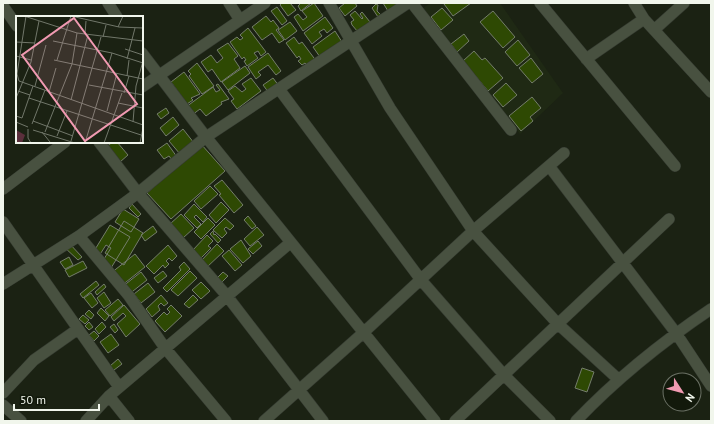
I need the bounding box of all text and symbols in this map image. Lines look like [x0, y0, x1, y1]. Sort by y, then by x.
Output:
inset map [16, 16, 143, 143]
north arrow [662, 372, 702, 412]
scale bar [14, 386, 99, 412]
text: N [682, 391, 698, 405]
text: 50 m [20, 392, 46, 407]

